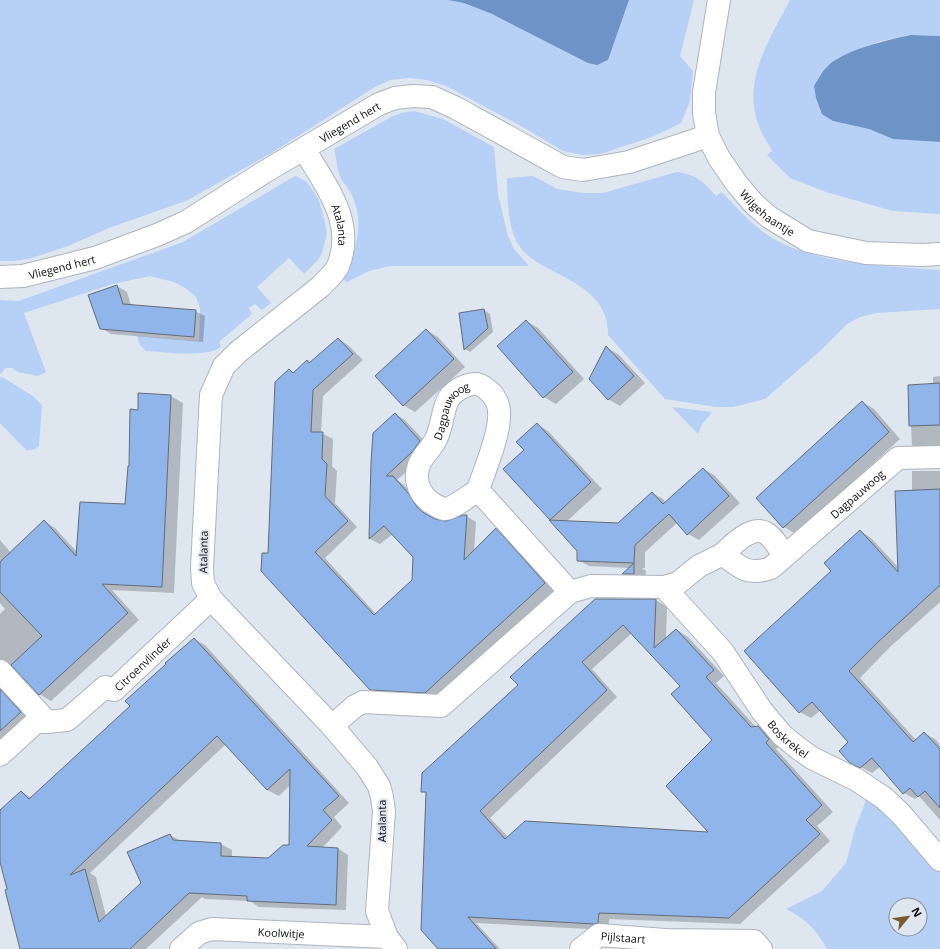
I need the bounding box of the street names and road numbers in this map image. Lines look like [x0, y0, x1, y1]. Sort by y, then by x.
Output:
street label: Vliegend hert [316, 98, 383, 145]
street label: Wilgehaantje [737, 186, 798, 239]
street label: Atalanta [329, 202, 351, 246]
street label: Vliegend hert [27, 251, 97, 282]
street label: Dagpauwoog [429, 378, 471, 442]
street label: Dagpauwoog [826, 466, 887, 521]
street label: Atalanta [195, 531, 211, 573]
street label: Citroenvlinder [111, 633, 174, 694]
street label: Boskrekel [765, 716, 812, 761]
street label: Atalanta [374, 800, 389, 842]
street label: Koolwitje [257, 924, 305, 941]
street label: Pijlstaart [600, 928, 646, 946]

